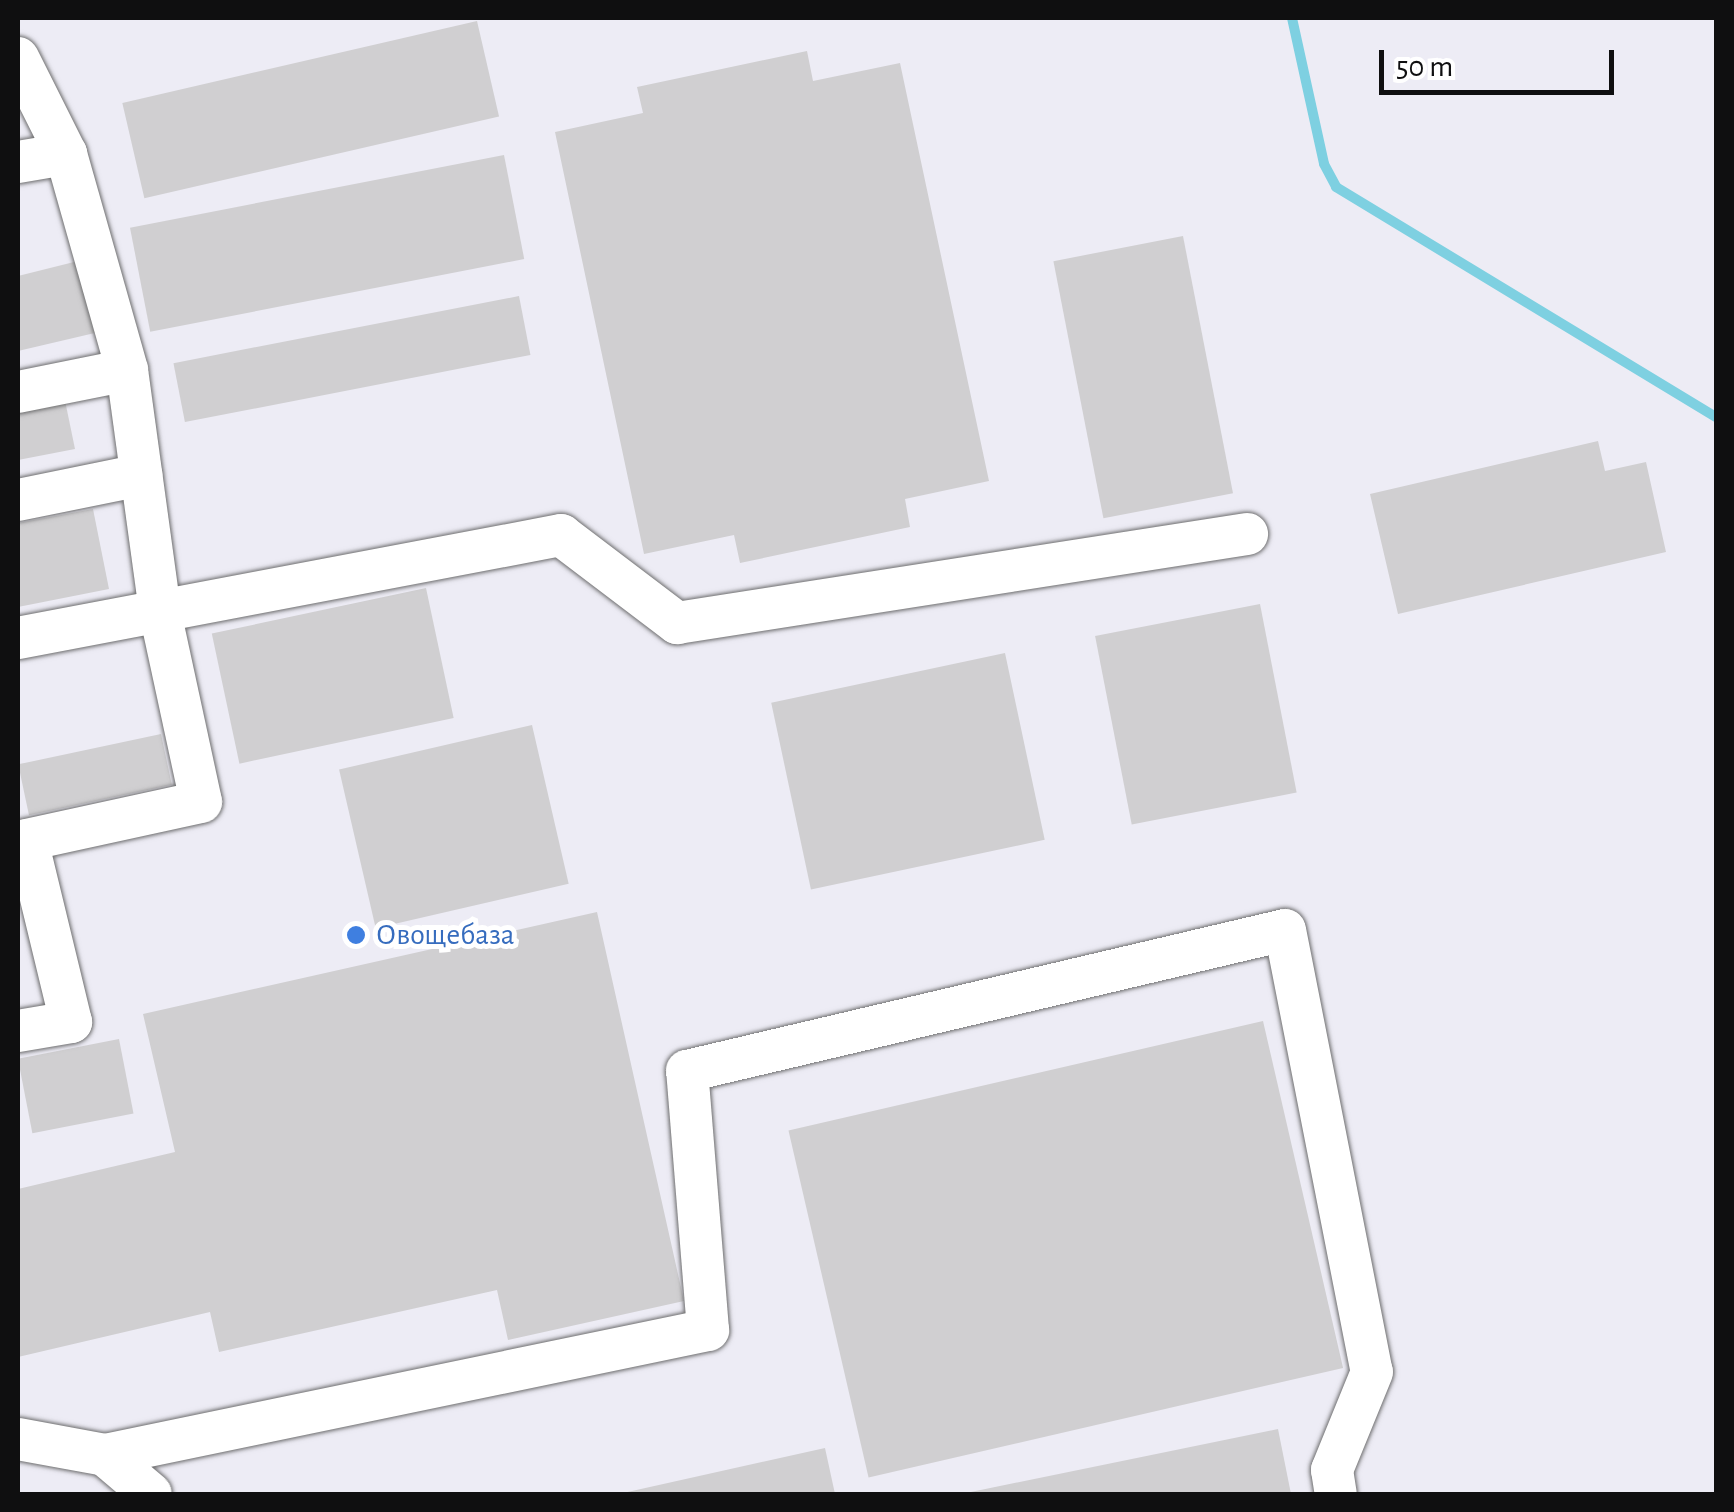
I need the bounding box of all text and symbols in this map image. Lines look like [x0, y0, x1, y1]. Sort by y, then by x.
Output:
scale bar [1384, 30, 1619, 92]
text: 50 m [1396, 52, 1453, 82]
place label: Овощебаза [376, 917, 515, 953]
marker: Овощебаза [345, 924, 367, 946]

